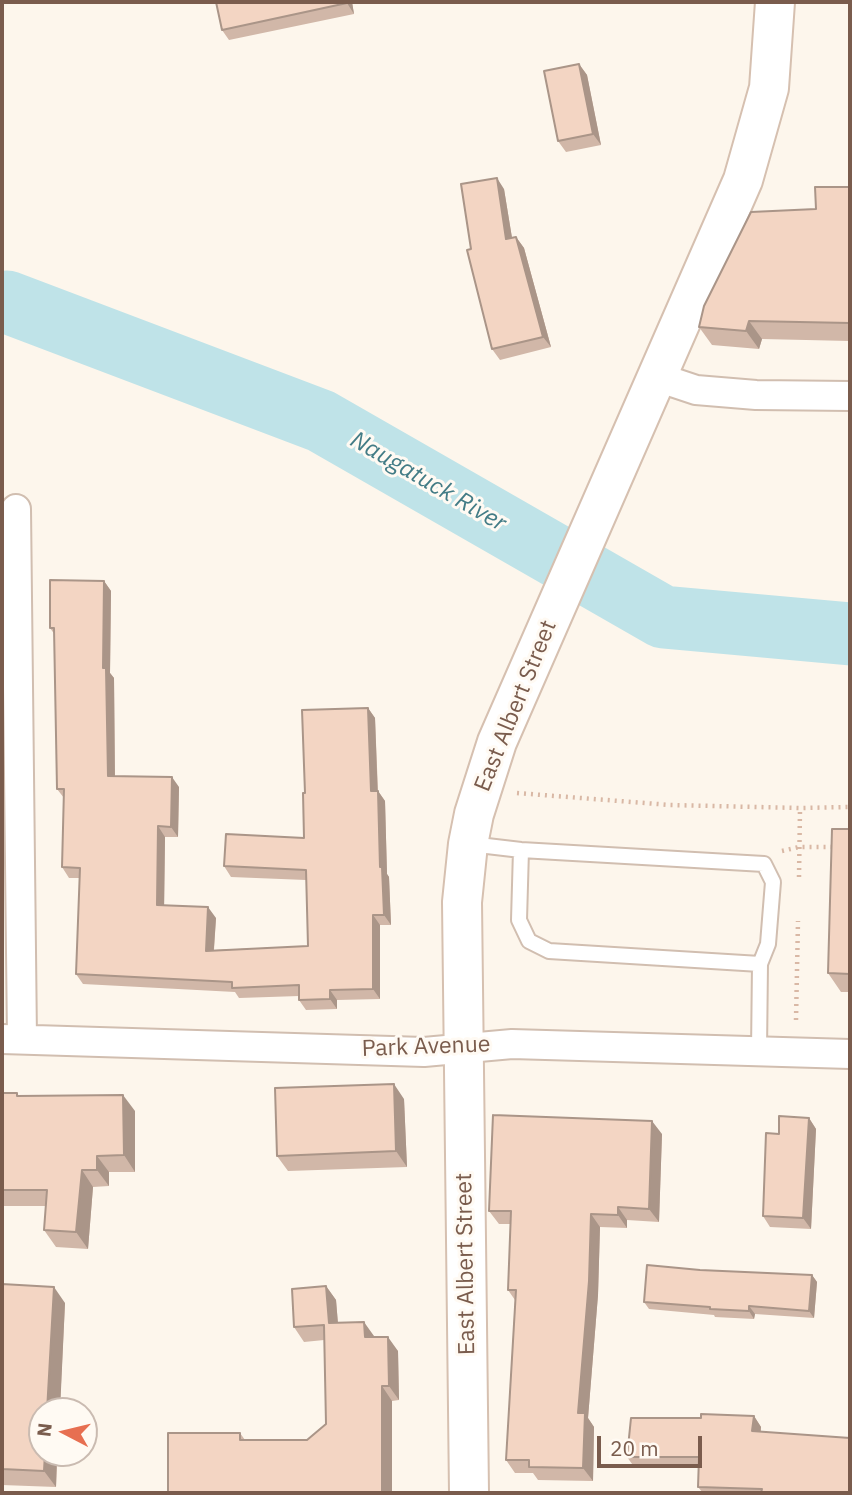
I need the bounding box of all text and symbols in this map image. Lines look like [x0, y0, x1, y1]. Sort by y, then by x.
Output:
water label: Naugatuck River [345, 426, 511, 538]
street label: East Albert Street [469, 616, 563, 796]
street label: Park Avenue [361, 1031, 491, 1063]
street label: East Albert Street [451, 1173, 481, 1355]
north arrow [28, 1397, 98, 1467]
text: N [31, 1421, 57, 1438]
scale bar [600, 1422, 705, 1466]
text: 20 m [610, 1434, 659, 1462]

